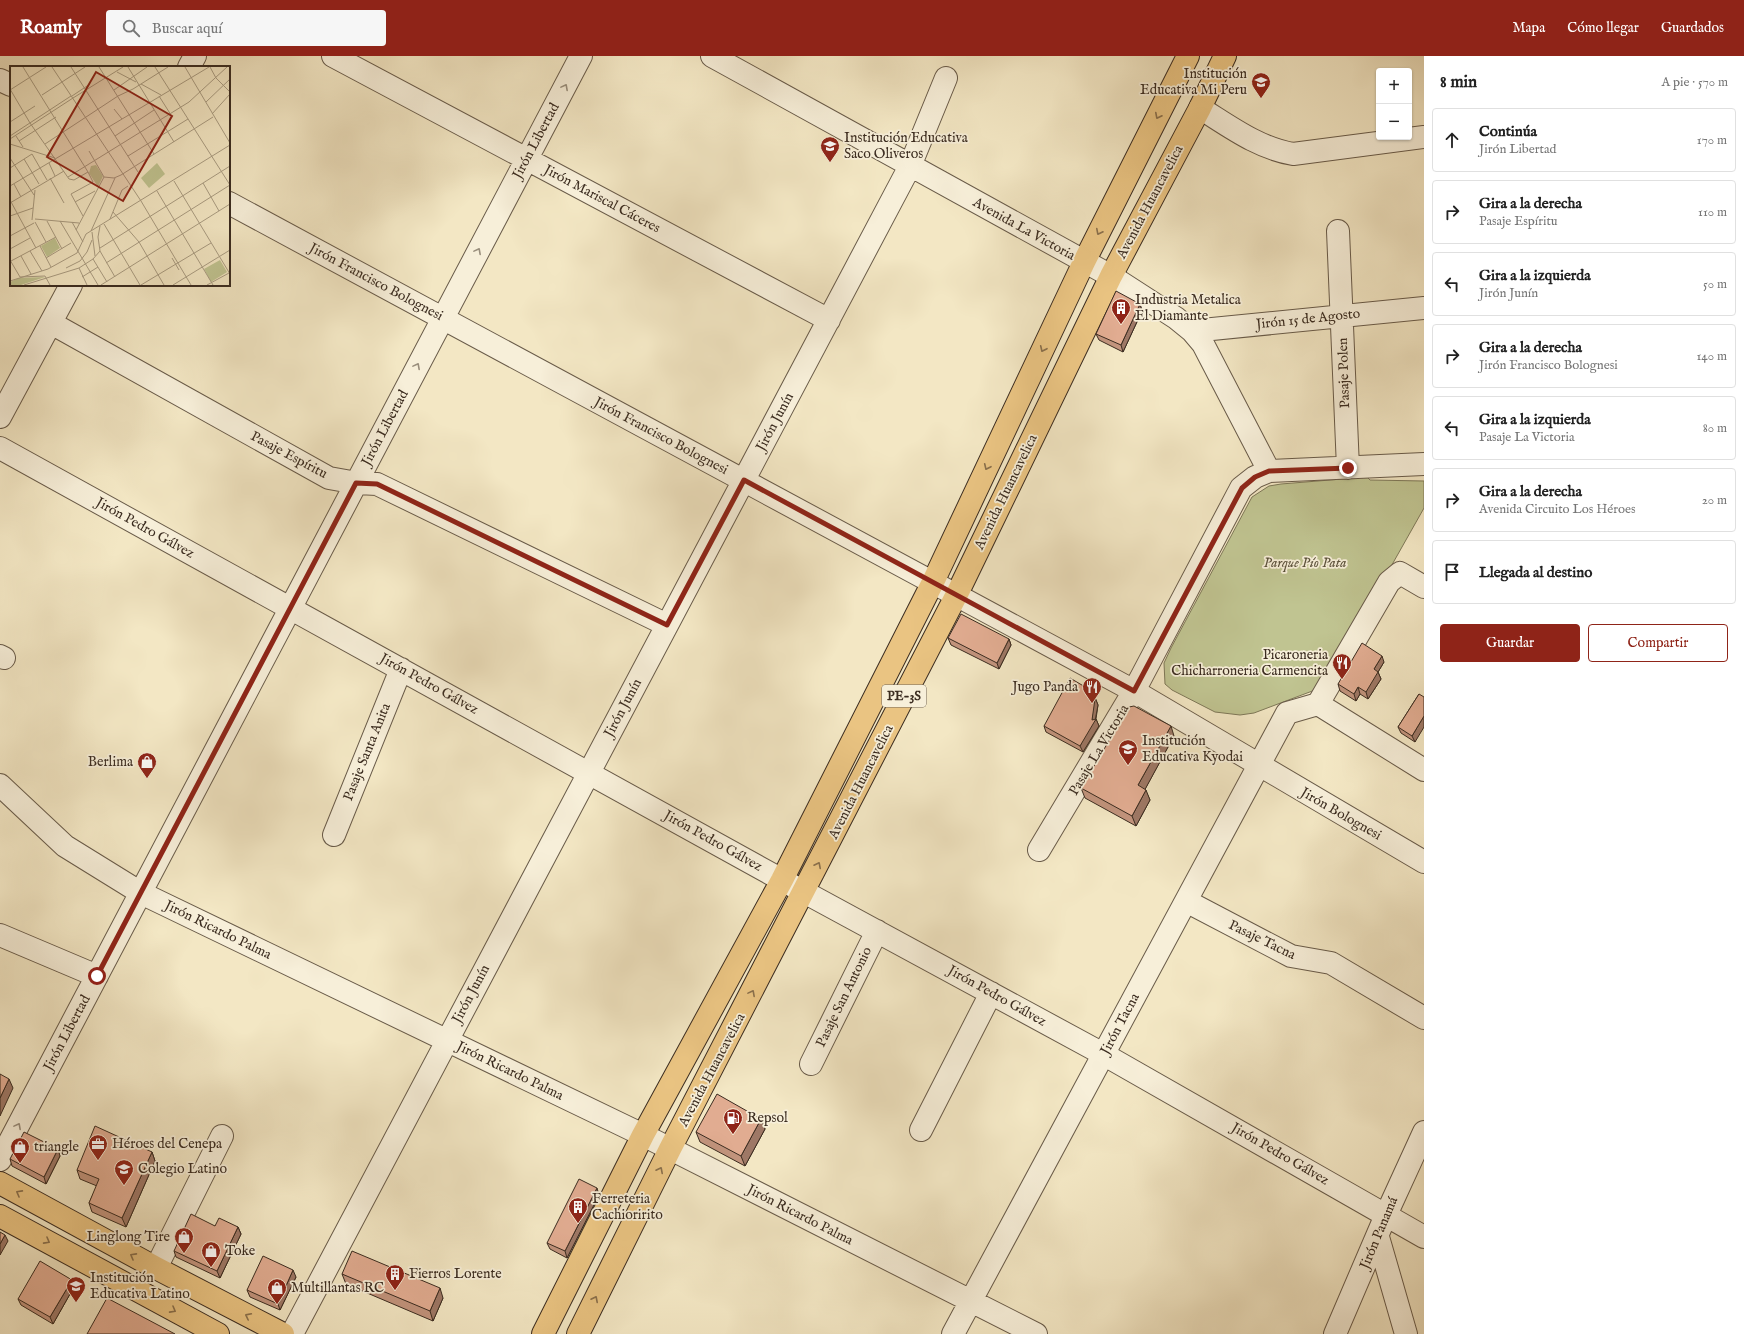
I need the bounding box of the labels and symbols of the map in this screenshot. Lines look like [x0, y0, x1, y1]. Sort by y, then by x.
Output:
place label: Institución Educativa Mi Peru [1140, 65, 1248, 99]
inset map [10, 66, 230, 286]
school or university icon: Institución Educativa Mi Peru [1250, 71, 1272, 99]
one-way arrow [560, 84, 567, 91]
street label: Jirón Libertad [508, 99, 564, 184]
one-way arrow [1155, 112, 1163, 119]
place label: Institución Educativa Saco Oliveros [844, 129, 969, 163]
school or university icon: Institución Educativa Saco Oliveros [819, 135, 841, 163]
street label: Avenida Huancavelica [1112, 141, 1188, 263]
street label: Jirón Mariscal Cáceres [539, 160, 663, 237]
street label: Avenida La Victoria [969, 193, 1079, 265]
one-way arrow [1096, 228, 1104, 235]
street label: Jirón Francisco Bolognesi [304, 238, 446, 325]
one-way arrow [473, 248, 481, 256]
place label: Industria Metalica El Diamante [1135, 291, 1242, 325]
building icon: Industria Metalica El Diamante [1110, 297, 1132, 325]
street label: Jirón 15 de Agosto [1253, 305, 1361, 334]
street label: Pasaje Polen [1334, 337, 1354, 409]
one-way arrow [1040, 345, 1048, 352]
one-way arrow [413, 363, 420, 371]
street label: Jirón Libertad [357, 386, 413, 471]
street label: Jirón Junín [751, 389, 798, 456]
street label: Jirón Francisco Bolognesi [589, 392, 731, 479]
street label: Pasaje Espíritu [247, 427, 331, 483]
street label: Avenida Huancavelica [970, 431, 1042, 554]
route end [1339, 459, 1357, 477]
one-way arrow [984, 462, 992, 470]
street label: Jirón Pedro Gálvez [91, 493, 198, 563]
park label: Parque Pío Pata [1264, 554, 1346, 572]
place label: Picaroneria Chicharroneria Carmencita [1171, 646, 1329, 680]
street label: Jirón Pedro Gálvez [375, 649, 482, 719]
restaurant icon: Picaroneria Chicharroneria Carmencita [1331, 652, 1353, 680]
street label: Jirón Junín [599, 675, 646, 742]
restaurant icon: Jugo Panda [1081, 676, 1103, 704]
place label: Jugo Panda [1010, 678, 1079, 696]
road number: PE-3S [882, 685, 926, 707]
street label: Pasaje Santa Anita [339, 700, 395, 804]
street label: Pasaje La Victoria [1065, 700, 1134, 799]
street label: Avenida Huancavelica [824, 721, 898, 843]
place label: Institución Educativa Kyodai [1142, 732, 1243, 766]
school or university icon: Institución Educativa Kyodai [1117, 738, 1139, 766]
shop icon: Berlima [136, 751, 158, 779]
place label: Berlima [88, 753, 134, 771]
street label: Jirón Bolognesi [1295, 783, 1385, 845]
street label: Jirón Pedro Gálvez [659, 806, 766, 876]
one-way arrow [813, 862, 821, 869]
street label: Jirón Ricardo Palma [160, 895, 275, 964]
street label: Pasaje Tacna [1225, 916, 1299, 964]
street label: Pasaje San Antonio [812, 943, 876, 1050]
street label: Jirón Junín [447, 961, 494, 1028]
street label: Jirón Pedro Gálvez [943, 961, 1050, 1031]
route start [88, 967, 106, 985]
street label: Jirón Tacna [1095, 989, 1144, 1060]
one-way arrow [747, 990, 754, 997]
street label: Jirón Libertad [39, 991, 95, 1076]
street label: Avenida Huancavelica [674, 1009, 750, 1131]
street label: Jirón Ricardo Palma [452, 1036, 567, 1105]
fuel station icon: Repsol [722, 1107, 744, 1135]
place label: Repsol [747, 1109, 788, 1127]
street label: Jirón Pedro Gálvez [1226, 1118, 1333, 1190]
one-way arrow [13, 1123, 21, 1130]
office icon: Héroes del Cenepa [87, 1133, 109, 1161]
place label: Héroes del Cenepa [112, 1135, 223, 1153]
shop icon: triangle [9, 1136, 31, 1164]
place label: triangle [34, 1138, 80, 1156]
school or university icon: Colegio Latino [113, 1158, 135, 1186]
place label: Colegio Latino [138, 1160, 228, 1178]
one-way arrow [655, 1167, 662, 1175]
street label: Jirón Ricardo Palma [742, 1180, 857, 1250]
place label: Ferreteria Cachioririto [592, 1190, 663, 1224]
one-way arrow [16, 1191, 23, 1198]
street label: Jirón Panamá [1355, 1193, 1403, 1274]
building icon: Ferreteria Cachioririto [567, 1196, 589, 1224]
shop icon: Linglong Tire [173, 1226, 195, 1254]
place label: Linglong Tire [86, 1228, 171, 1246]
one-way arrow [42, 1236, 50, 1244]
shop icon: Toke [200, 1240, 222, 1268]
place label: Toke [225, 1242, 256, 1260]
one-way arrow [130, 1253, 137, 1260]
building icon: Fierros Lorente [384, 1263, 406, 1291]
place label: Fierros Lorente [409, 1265, 502, 1283]
place label: Institución Educativa Latino [90, 1269, 190, 1303]
school or university icon: Institución Educativa Latino [65, 1275, 87, 1303]
shop icon: Multillantas RC [266, 1277, 288, 1305]
place label: Multillantas RC [291, 1279, 384, 1297]
one-way arrow [590, 1296, 598, 1303]
one-way arrow [169, 1305, 176, 1312]
one-way arrow [245, 1313, 253, 1321]

